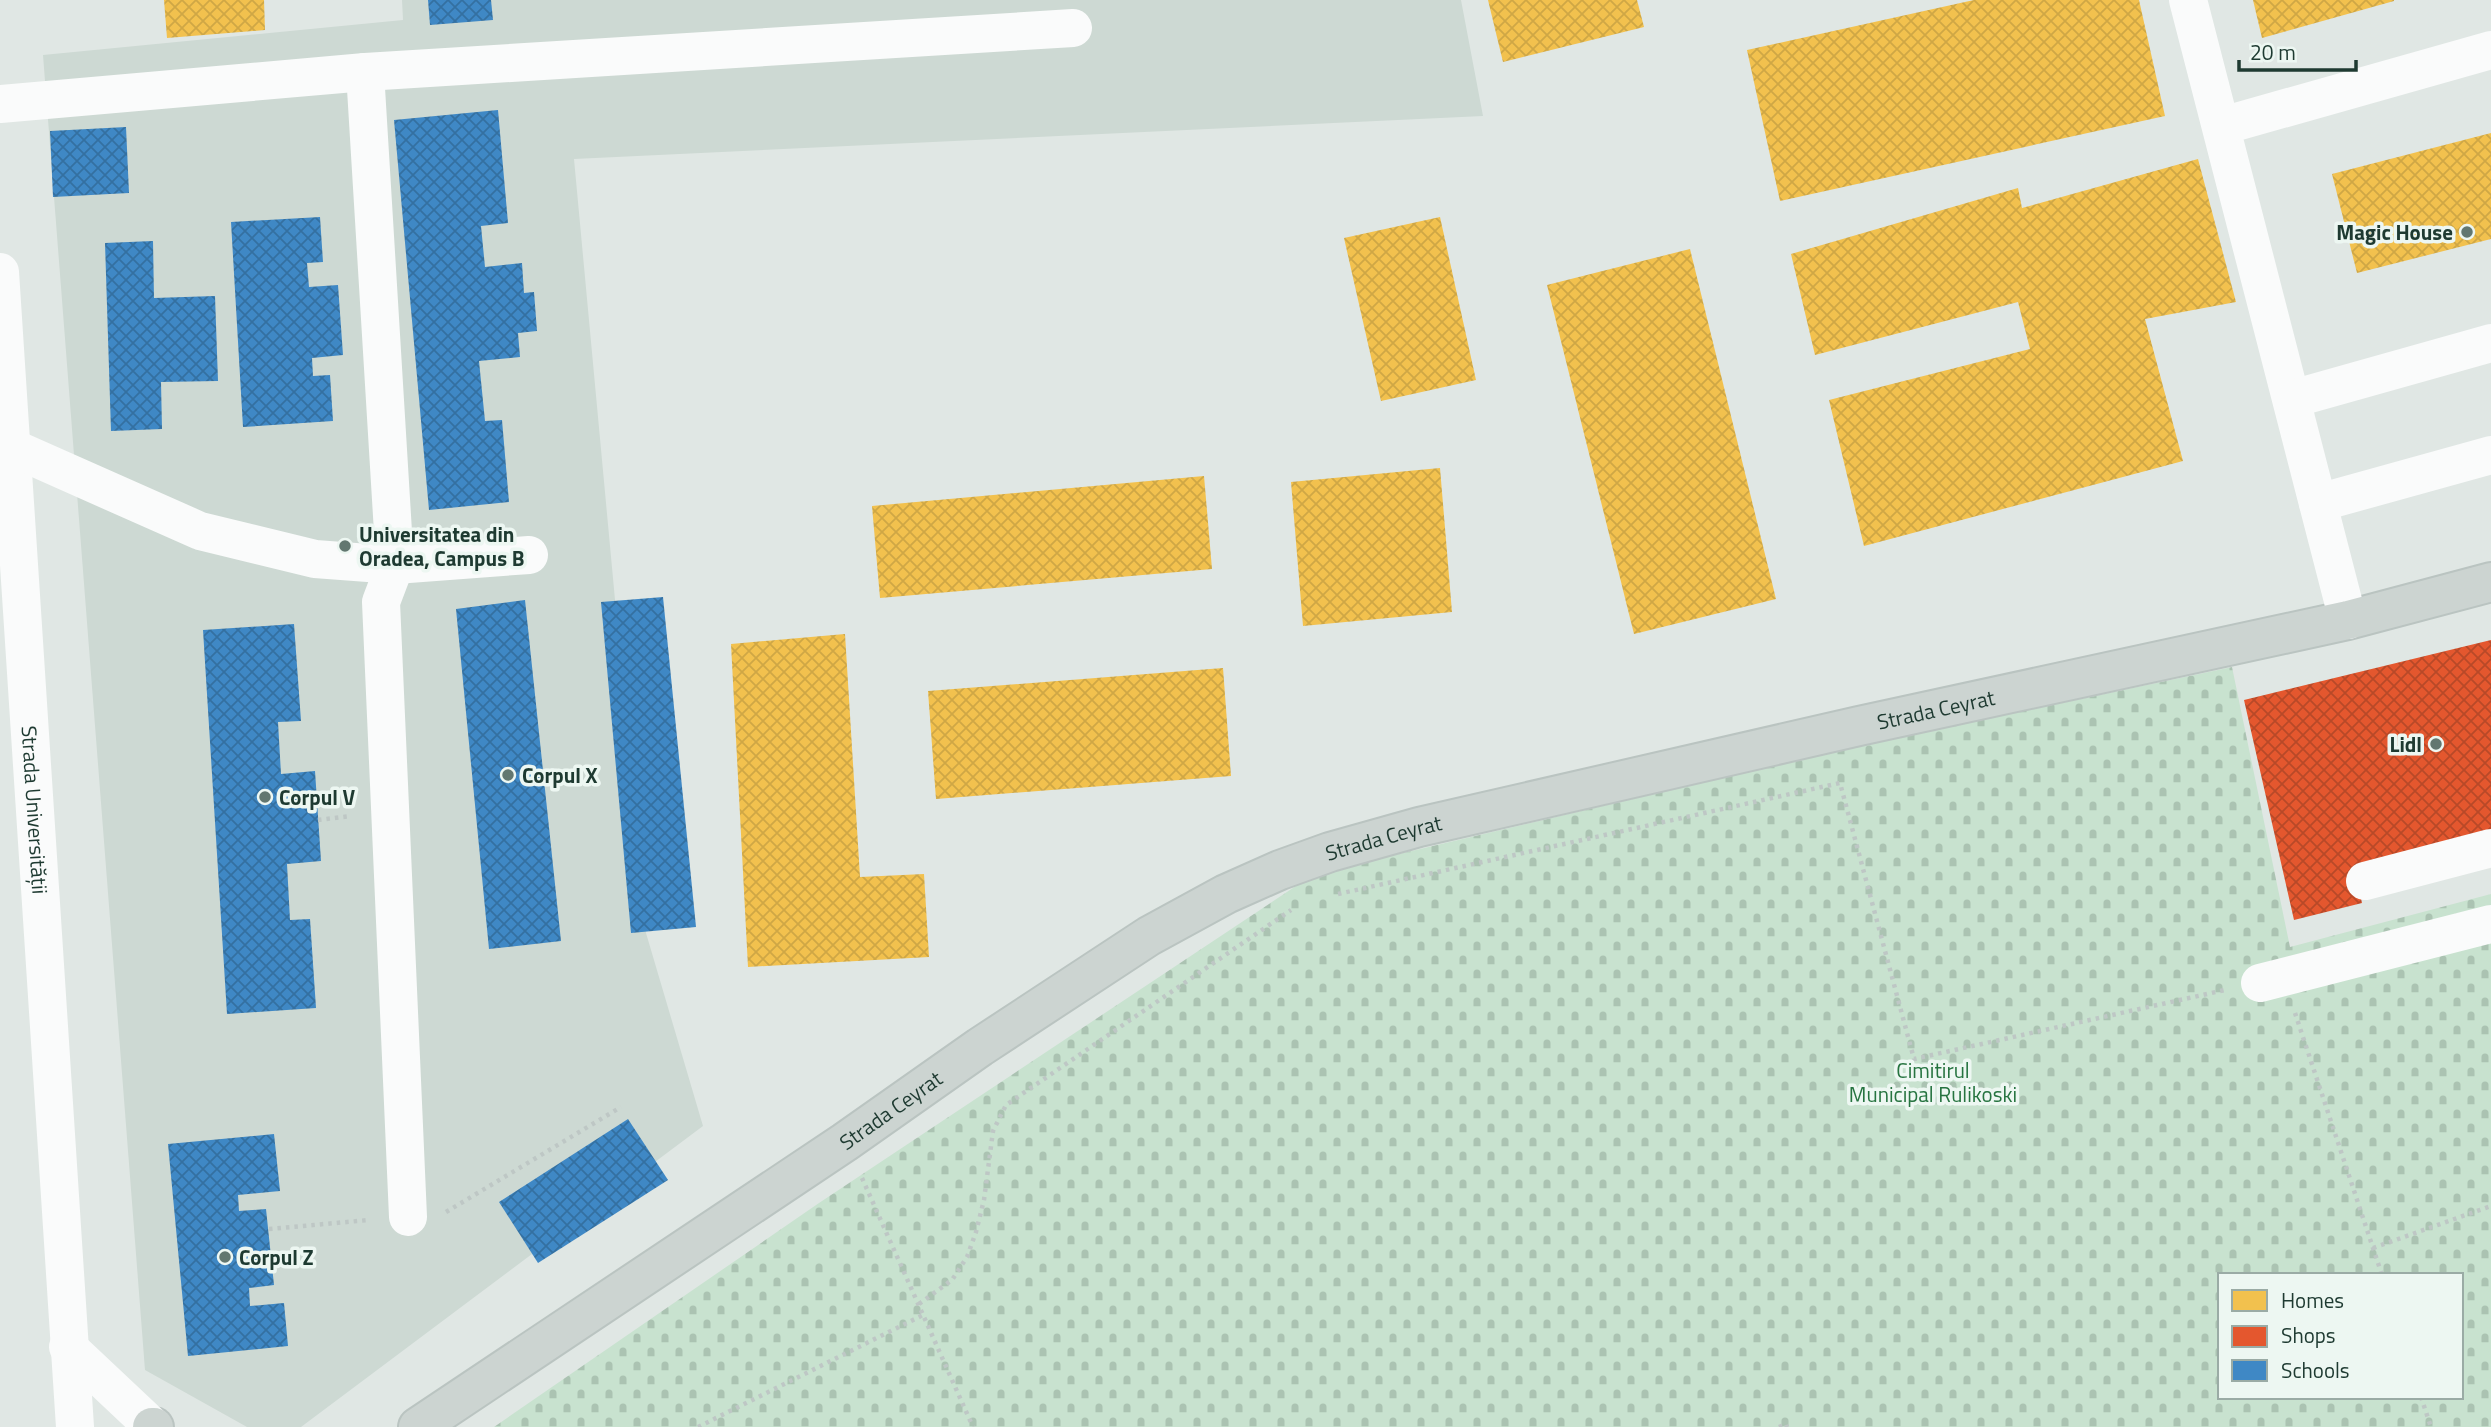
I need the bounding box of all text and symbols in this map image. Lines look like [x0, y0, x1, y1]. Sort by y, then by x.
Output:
scale bar [2239, 28, 2356, 72]
text: 20 m [2250, 36, 2296, 68]
place label: Magic House [2336, 216, 2453, 248]
marker: Magic House [2459, 224, 2475, 240]
place label: Universitatea din Oradea, Campus B [359, 518, 524, 574]
marker: Universitatea din Oradea, Campus B [337, 538, 353, 554]
street label: Strada Ceyrat [1874, 681, 1998, 738]
street label: Strada Universității [13, 725, 56, 895]
place label: Lidl [2389, 728, 2422, 760]
marker: Lidl [2428, 736, 2444, 752]
place label: Corpul X [522, 759, 598, 791]
marker: Corpul X [500, 767, 516, 783]
place label: Corpul V [279, 781, 356, 813]
marker: Corpul V [257, 789, 273, 805]
street label: Strada Ceyrat [1321, 806, 1445, 869]
park label: Cimitirul Municipal Rulikoski [1849, 1054, 2017, 1110]
street label: Strada Ceyrat [832, 1062, 949, 1157]
place label: Corpul Z [239, 1241, 314, 1273]
marker: Corpul Z [217, 1249, 233, 1265]
legend [2218, 1273, 2463, 1399]
text: Homes [2281, 1284, 2344, 1316]
text: Shops [2281, 1319, 2336, 1351]
text: Schools [2281, 1354, 2350, 1386]

